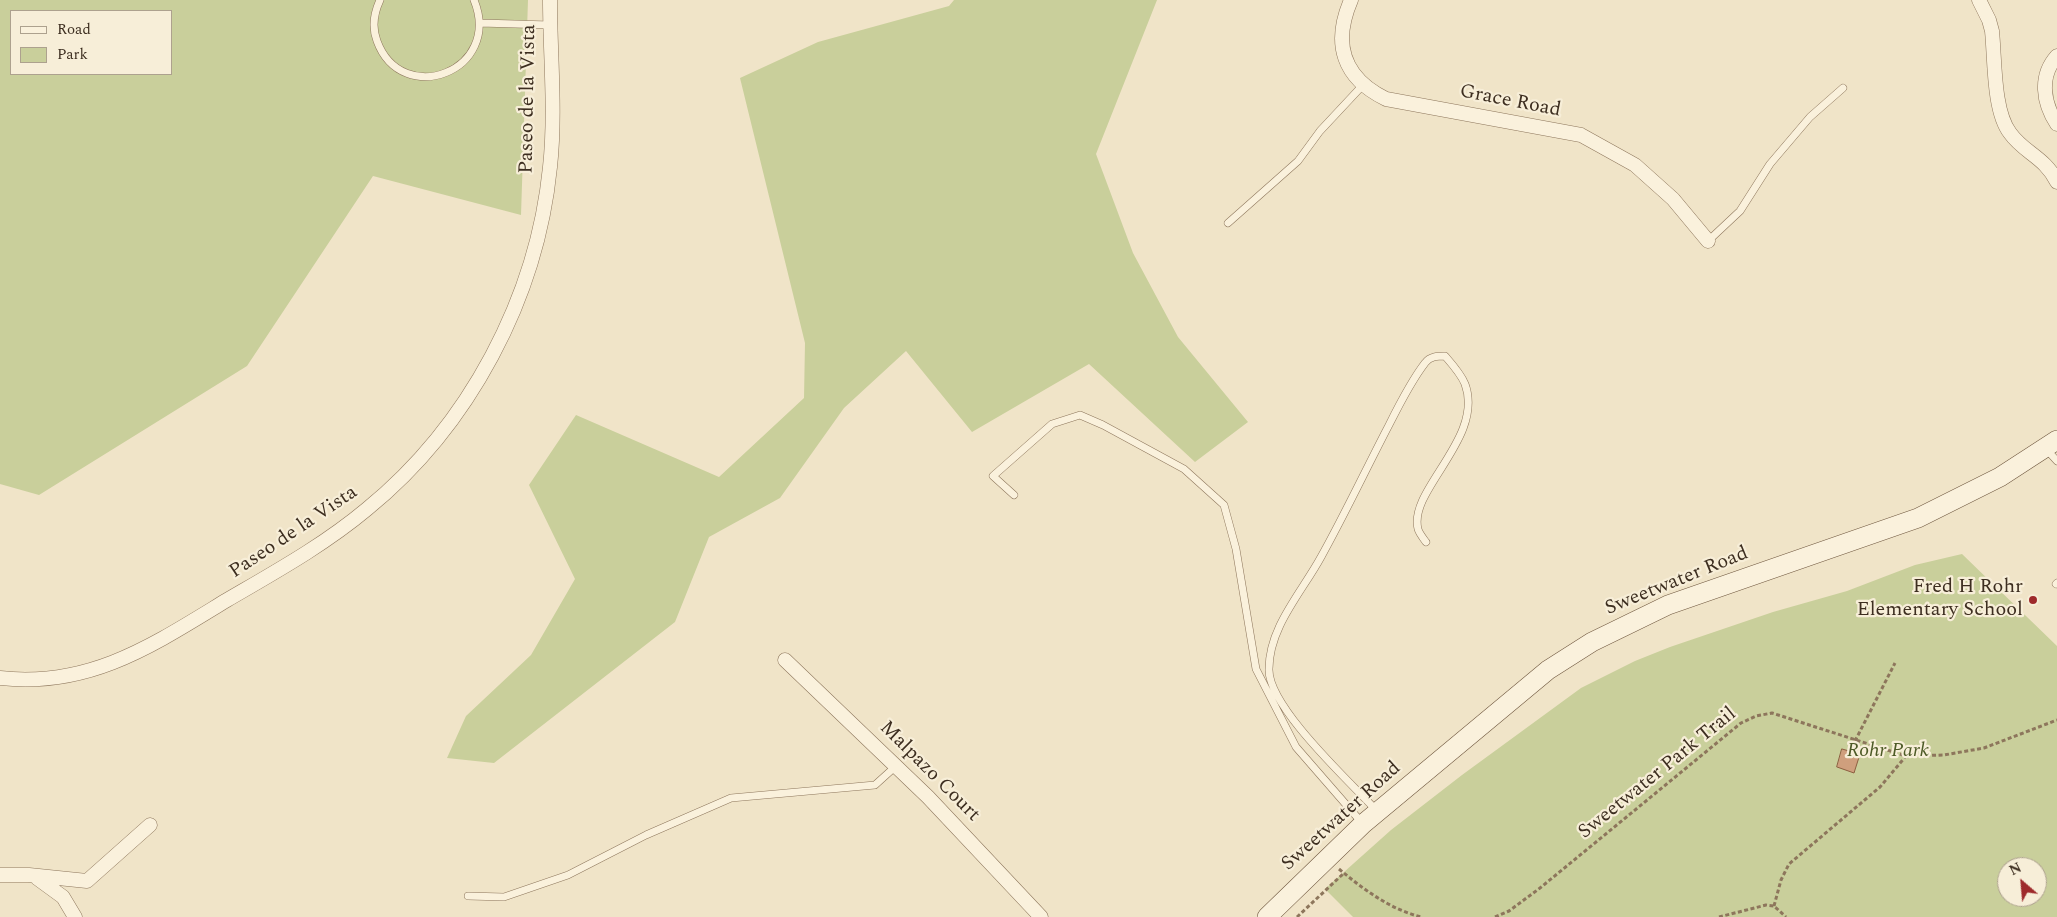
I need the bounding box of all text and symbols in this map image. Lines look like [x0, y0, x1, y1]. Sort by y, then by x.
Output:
legend [10, 10, 172, 75]
text: Road [57, 18, 91, 41]
street label: Paseo de la Vista [516, 24, 542, 174]
text: Park [57, 43, 88, 66]
street label: Grace Road [1457, 80, 1563, 124]
street label: Paseo de la Vista [225, 481, 363, 585]
street label: Sweetwater Road [1602, 542, 1752, 622]
place label: Fred H Rohr Elementary School [1857, 576, 2023, 623]
marker: Fred H Rohr Elementary School [2027, 594, 2039, 606]
street label: Sweetwater Park Trail [1574, 703, 1742, 845]
street label: Malpazo Court [874, 717, 984, 827]
park label: Rohr Park [1847, 740, 1929, 764]
street label: Sweetwater Road [1277, 757, 1407, 877]
north arrow [1997, 857, 2047, 907]
text: N [2006, 857, 2025, 881]

